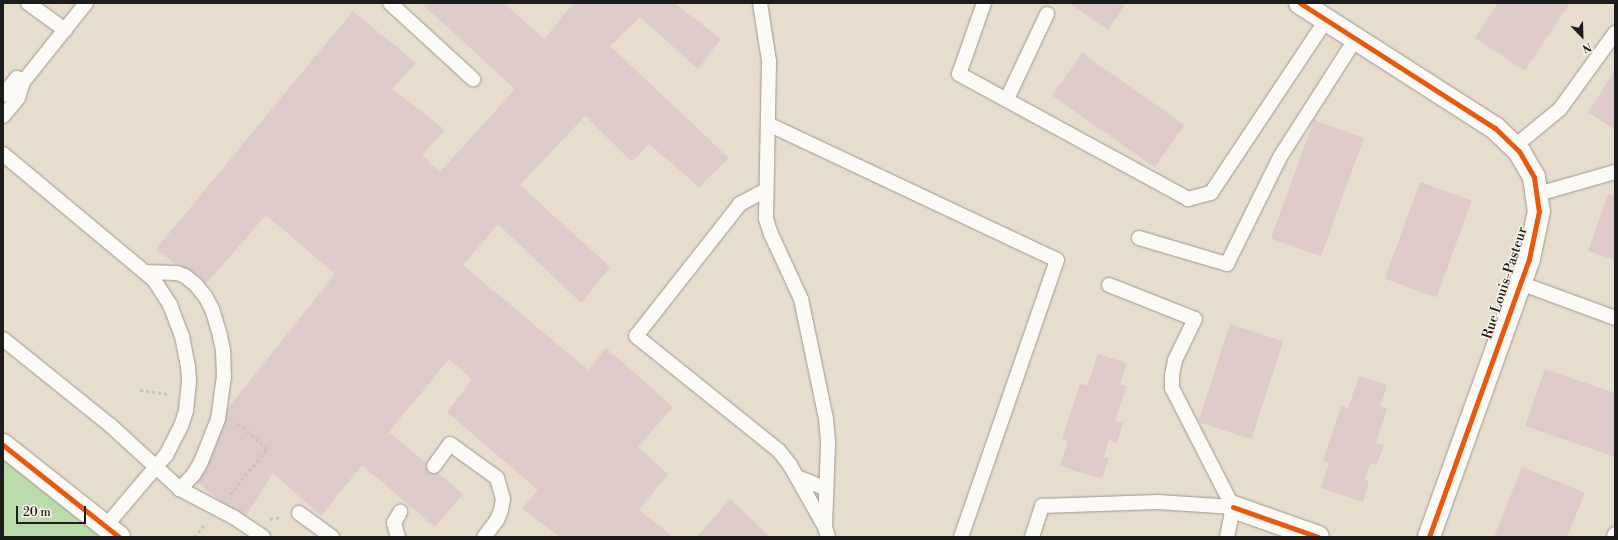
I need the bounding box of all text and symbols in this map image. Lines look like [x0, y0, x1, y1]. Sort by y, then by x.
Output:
north arrow [1562, 16, 1602, 56]
text: N [1580, 39, 1593, 55]
street label: Rue Louis-Pasteur [1479, 225, 1531, 341]
scale bar [18, 498, 88, 524]
text: 20 m [23, 505, 51, 520]

